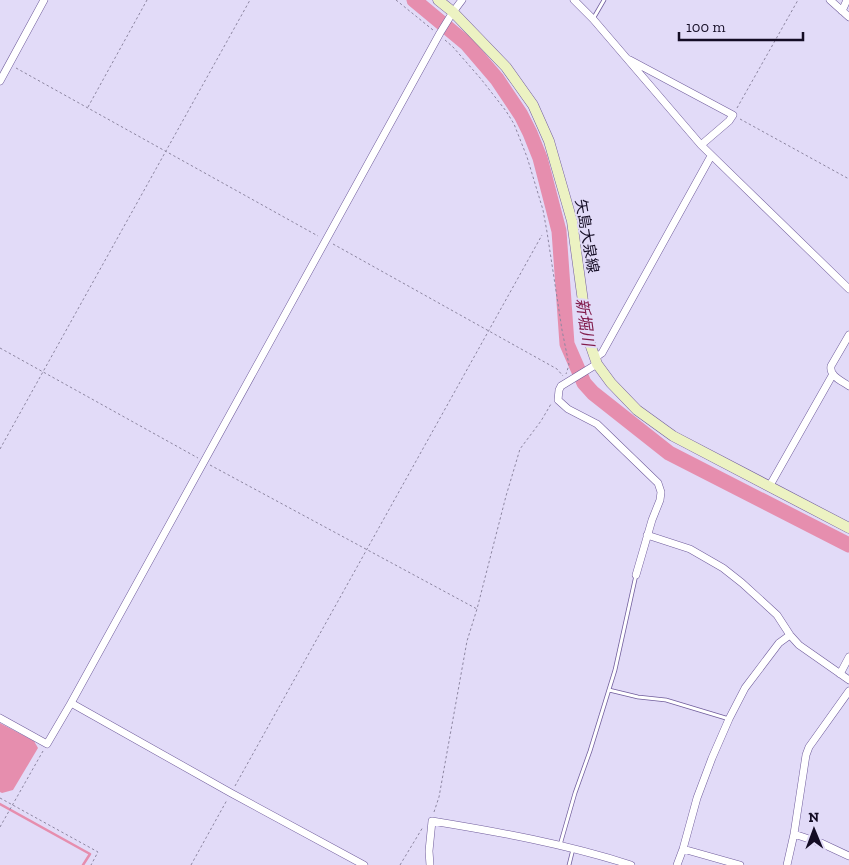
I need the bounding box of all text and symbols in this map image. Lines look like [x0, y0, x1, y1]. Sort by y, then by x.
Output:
scale bar [679, 10, 803, 42]
text: 100 m [686, 18, 725, 36]
street label: 矢島大泉線 [572, 197, 602, 275]
water label: 新堀川 [572, 297, 598, 349]
north arrow [789, 805, 839, 855]
text: N [808, 809, 820, 826]

